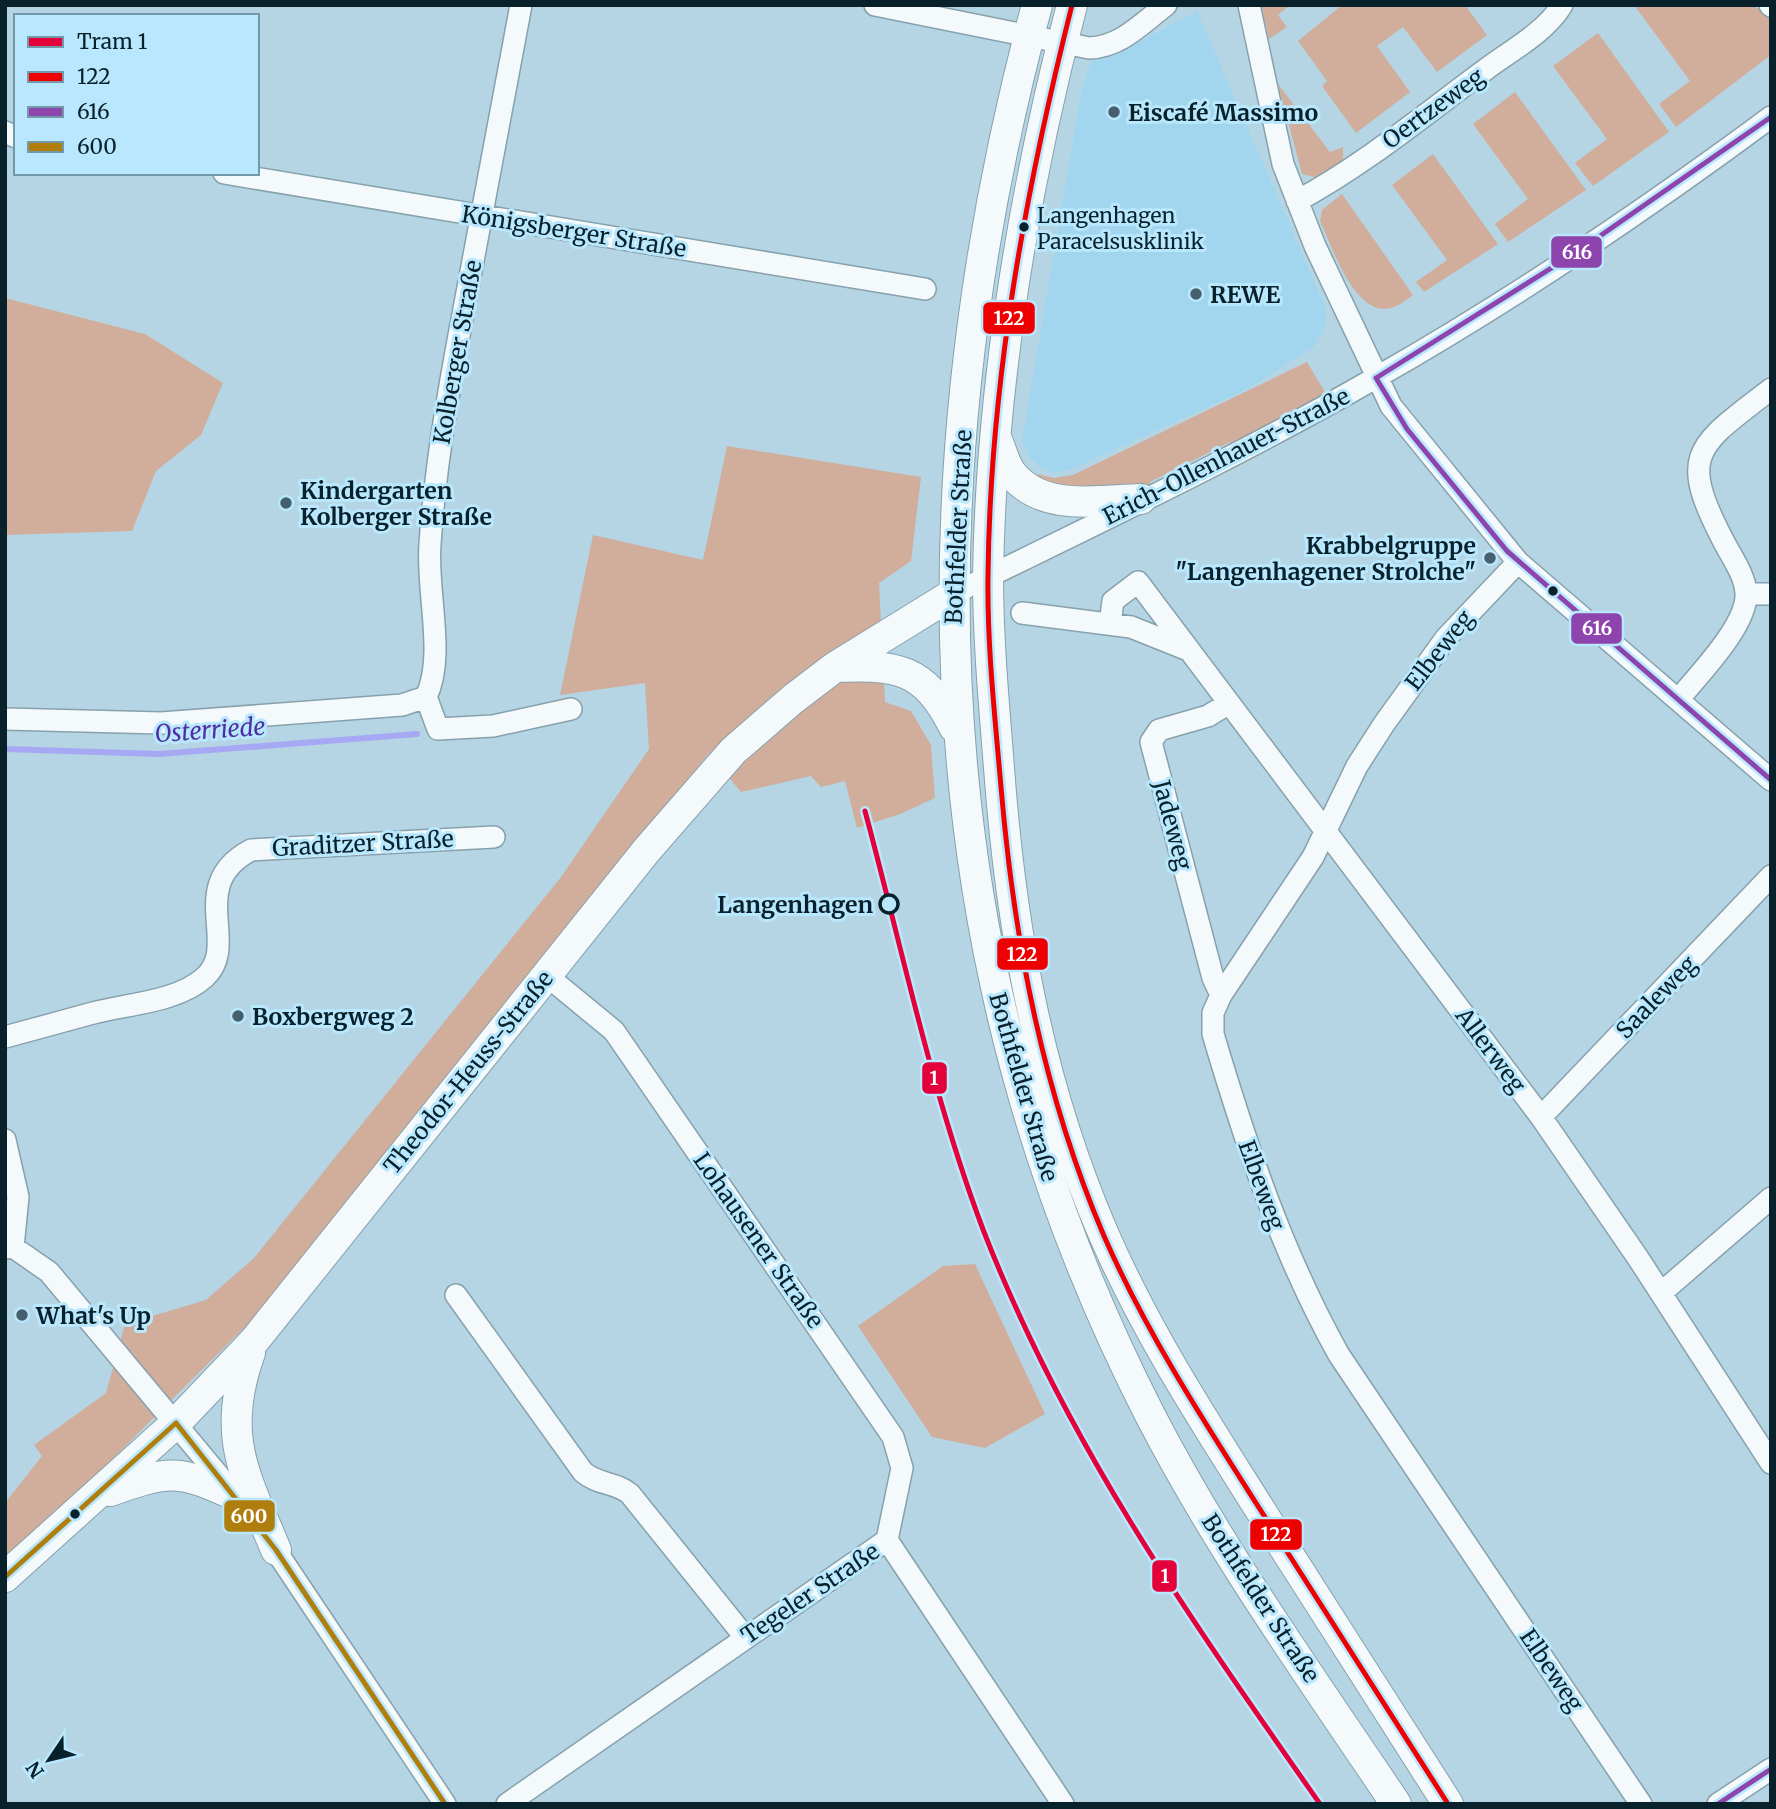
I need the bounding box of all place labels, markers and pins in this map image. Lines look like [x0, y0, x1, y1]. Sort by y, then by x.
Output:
place label: Eiscafé Massimo [1128, 98, 1318, 127]
marker: Eiscafé Massimo [1106, 104, 1122, 120]
place label: Langenhagen Paracelsusklinik [1037, 202, 1205, 255]
marker: Langenhagen Paracelsusklinik [1017, 220, 1031, 234]
place label: REWE [1210, 280, 1280, 309]
marker: REWE [1188, 286, 1204, 302]
place label: Kindergarten Kolberger Straße [300, 476, 492, 531]
marker: Kindergarten Kolberger Straße [278, 495, 294, 511]
place label: Krabbelgruppe "Langenhagener Strolche" [1175, 531, 1476, 586]
marker: Krabbelgruppe "Langenhagener Strolche" [1482, 550, 1498, 566]
unlabelled marker [1546, 584, 1560, 598]
place label: Langenhagen [717, 890, 873, 919]
marker: Langenhagen [879, 894, 899, 914]
place label: Boxbergweg 2 [252, 1002, 414, 1031]
marker: Boxbergweg 2 [230, 1008, 246, 1024]
place label: What's Up [35, 1301, 151, 1330]
marker: What's Up [14, 1307, 30, 1323]
unlabelled marker [68, 1507, 82, 1521]

